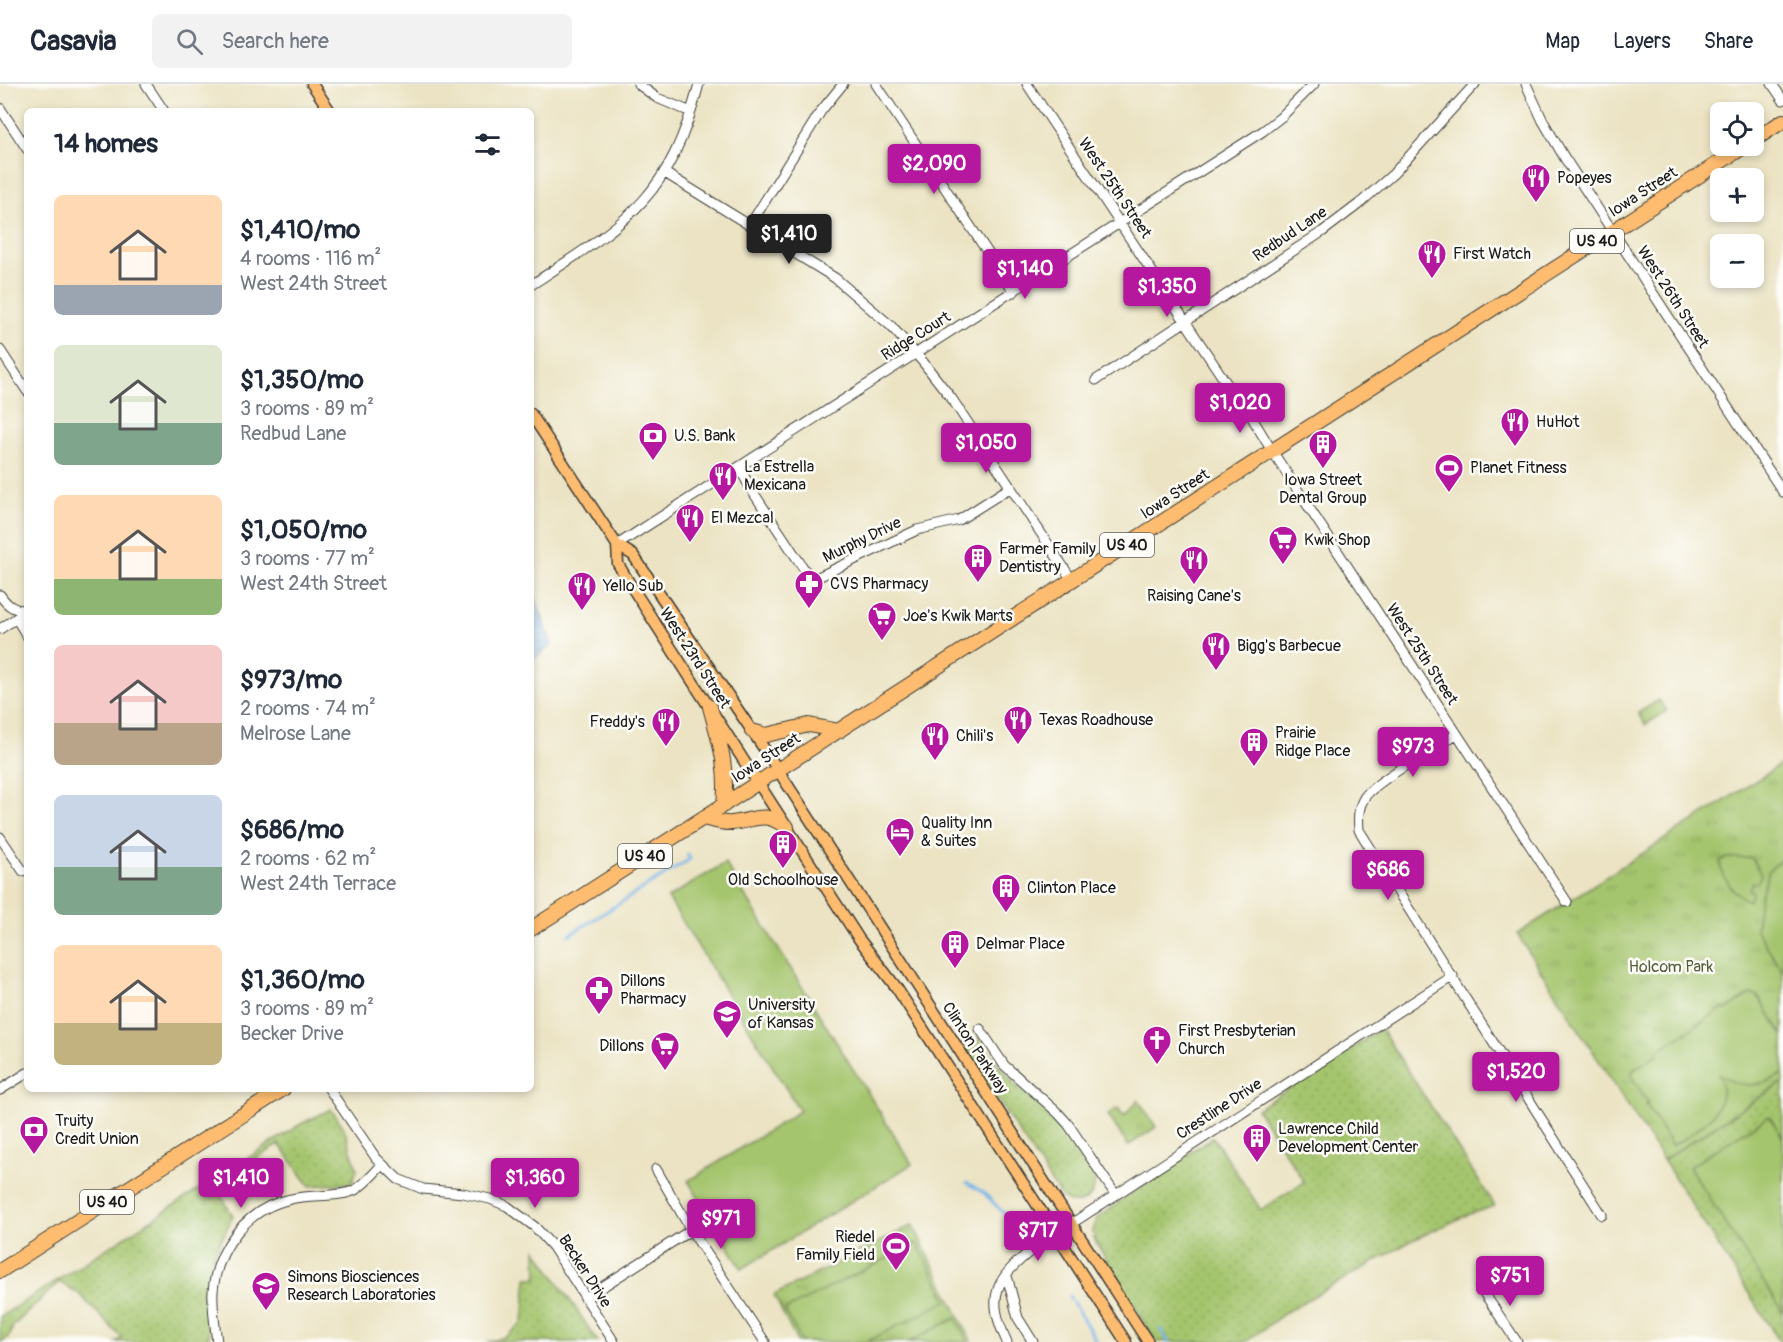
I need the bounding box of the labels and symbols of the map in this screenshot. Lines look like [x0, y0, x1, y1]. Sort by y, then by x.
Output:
street label: West 25th Street [1074, 134, 1156, 243]
pin: $2,090 [885, 144, 983, 195]
restaurant icon: Popeyes [1520, 162, 1552, 204]
street label: Iowa Street [1605, 162, 1682, 222]
place label: Popeyes [1557, 168, 1612, 188]
street label: Redbud Lane [1249, 202, 1331, 266]
pin: $1,410 [740, 214, 838, 265]
road number: US 40 [1570, 229, 1624, 253]
restaurant icon: First Watch [1416, 238, 1448, 280]
street label: West 26th Street [1633, 242, 1714, 352]
place label: First Watch [1453, 244, 1531, 264]
pin: $1,140 [976, 249, 1074, 300]
pin: $1,350 [1118, 267, 1216, 318]
street label: Ridge Court [878, 307, 955, 365]
pin: $1,020 [1191, 383, 1289, 434]
restaurant icon: HuHot [1499, 406, 1531, 448]
place label: HuHot [1536, 412, 1580, 432]
bank icon: U.S. Bank [637, 420, 669, 462]
pin: $1,050 [937, 423, 1035, 474]
place label: U.S. Bank [674, 426, 736, 446]
building icon: Iowa Street Dental Group [1307, 428, 1339, 470]
sports icon: Planet Fitness [1433, 452, 1465, 494]
place label: La Estrella Mexicana [744, 457, 814, 495]
place label: Planet Fitness [1470, 458, 1567, 478]
restaurant icon: La Estrella Mexicana [707, 460, 739, 502]
street label: Iowa Street [1137, 464, 1214, 524]
place label: Iowa Street Dental Group [1279, 470, 1367, 508]
restaurant icon: El Mezcal [674, 502, 706, 544]
place label: El Mezcal [711, 508, 774, 528]
street label: Murphy Drive [820, 512, 905, 568]
supermarket icon: Kwik Shop [1267, 524, 1299, 566]
place label: Kwik Shop [1304, 530, 1371, 550]
road number: US 40 [1100, 533, 1154, 557]
place label: Farmer Family Dentistry [999, 539, 1096, 577]
building icon: Farmer Family Dentistry [962, 542, 994, 584]
restaurant icon: Raising Cane's [1178, 544, 1210, 586]
pharmacy icon: CVS Pharmacy [793, 568, 825, 610]
restaurant icon: Yello Sub [566, 570, 598, 612]
place label: CVS Pharmacy [830, 574, 929, 594]
place label: Yello Sub [602, 576, 663, 596]
place label: Raising Cane's [1147, 586, 1241, 606]
street label: West 25th Street [1382, 599, 1463, 709]
supermarket icon: Joe's Kwik Marts [866, 600, 898, 642]
street label: West 23rd Street [655, 604, 735, 713]
place label: Joe's Kwik Marts [903, 606, 1013, 626]
restaurant icon: Bigg's Barbecue [1200, 630, 1232, 672]
place label: Bigg's Barbecue [1237, 636, 1341, 656]
restaurant icon: Texas Roadhouse [1002, 704, 1034, 746]
restaurant icon: Freddy's [650, 706, 682, 748]
place label: Texas Roadhouse [1039, 710, 1153, 730]
place label: Freddy's [590, 712, 645, 732]
restaurant icon: Chili's [919, 720, 951, 762]
place label: Prairie Ridge Place [1275, 723, 1350, 761]
place label: Chili's [956, 726, 993, 746]
building icon: Prairie Ridge Place [1238, 726, 1270, 768]
pin: $973 [1377, 727, 1449, 778]
street label: Iowa Street [728, 728, 805, 788]
place label: Quality Inn & Suites [921, 813, 992, 851]
hotel icon: Quality Inn & Suites [884, 816, 916, 858]
building icon: Old Schoolhouse [767, 828, 799, 870]
road number: US 40 [618, 844, 672, 868]
pin: $686 [1352, 850, 1424, 901]
place label: Old Schoolhouse [728, 870, 838, 890]
building icon: Clinton Place [990, 872, 1022, 914]
place label: Clinton Place [1027, 878, 1116, 898]
building icon: Delmar Place [939, 928, 971, 970]
place label: Delmar Place [976, 934, 1065, 954]
park label: Holcom Park [1629, 957, 1714, 977]
place label: Dillons Pharmacy [620, 971, 686, 1009]
pharmacy icon: Dillons Pharmacy [583, 974, 615, 1016]
place label: University of Kansas [748, 995, 815, 1033]
school or university icon: University of Kansas [711, 998, 743, 1040]
street label: Clinton Parkway [938, 998, 1012, 1098]
place label: First Presbyterian Church [1178, 1021, 1296, 1059]
church icon: First Presbyterian Church [1141, 1024, 1173, 1066]
supermarket icon: Dillons [649, 1030, 681, 1072]
place label: Dillons [599, 1036, 644, 1056]
pin: $1,520 [1467, 1052, 1565, 1103]
street label: Crestline Drive [1173, 1074, 1266, 1144]
place label: Truity Credit Union [55, 1111, 139, 1149]
bank icon: Truity Credit Union [18, 1114, 50, 1156]
place label: Lawrence Child Development Center [1278, 1119, 1418, 1157]
building icon: Lawrence Child Development Center [1241, 1122, 1273, 1164]
pin: $1,410 [192, 1158, 290, 1209]
pin: $1,360 [486, 1158, 584, 1209]
road number: US 40 [80, 1190, 134, 1214]
pin: $971 [685, 1199, 757, 1250]
pin: $717 [1002, 1211, 1074, 1262]
place label: Riedel Family Field [796, 1227, 875, 1265]
sports icon: Riedel Family Field [880, 1230, 912, 1272]
street label: Becker Drive [554, 1231, 616, 1311]
pin: $751 [1474, 1256, 1546, 1307]
place label: Simons Biosciences Research Laboratories [287, 1267, 436, 1305]
school or university icon: Simons Biosciences Research Laboratories [250, 1270, 282, 1312]

